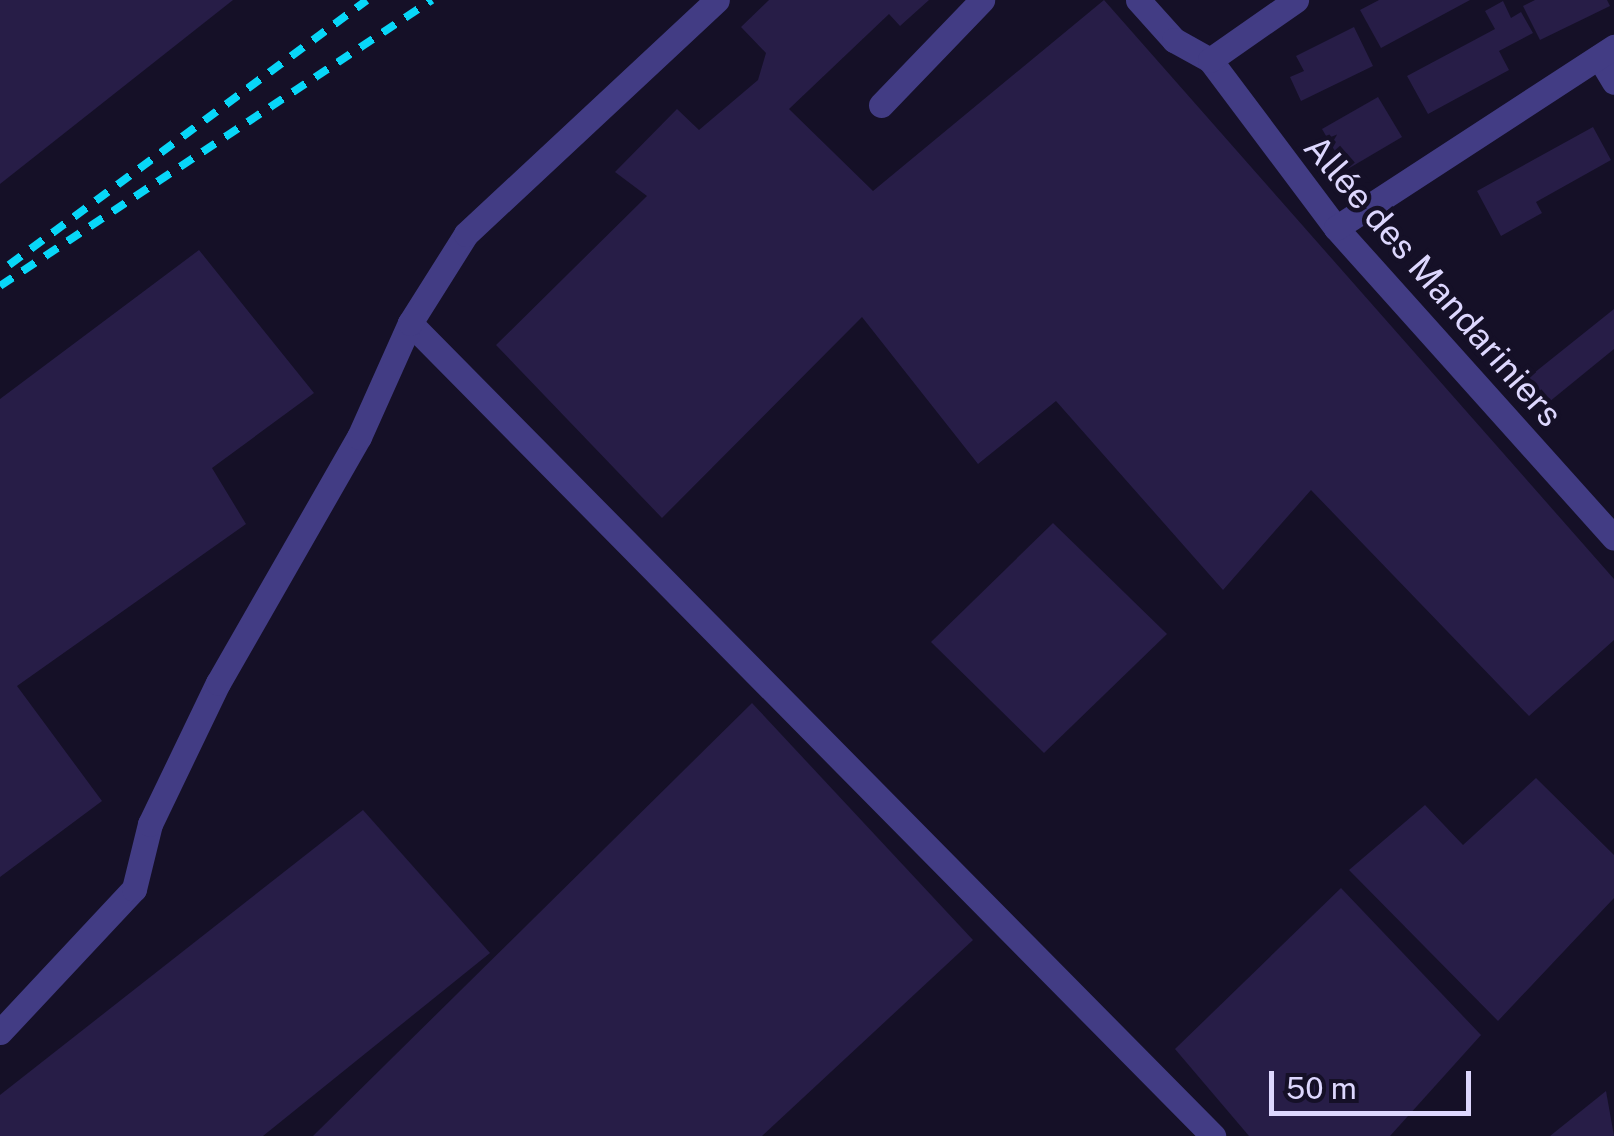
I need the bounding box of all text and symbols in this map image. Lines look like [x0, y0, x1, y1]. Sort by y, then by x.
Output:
street label: Allée des Mandariniers [1295, 127, 1571, 435]
scale bar [1274, 1051, 1476, 1113]
text: 50 m [1286, 1070, 1357, 1106]

